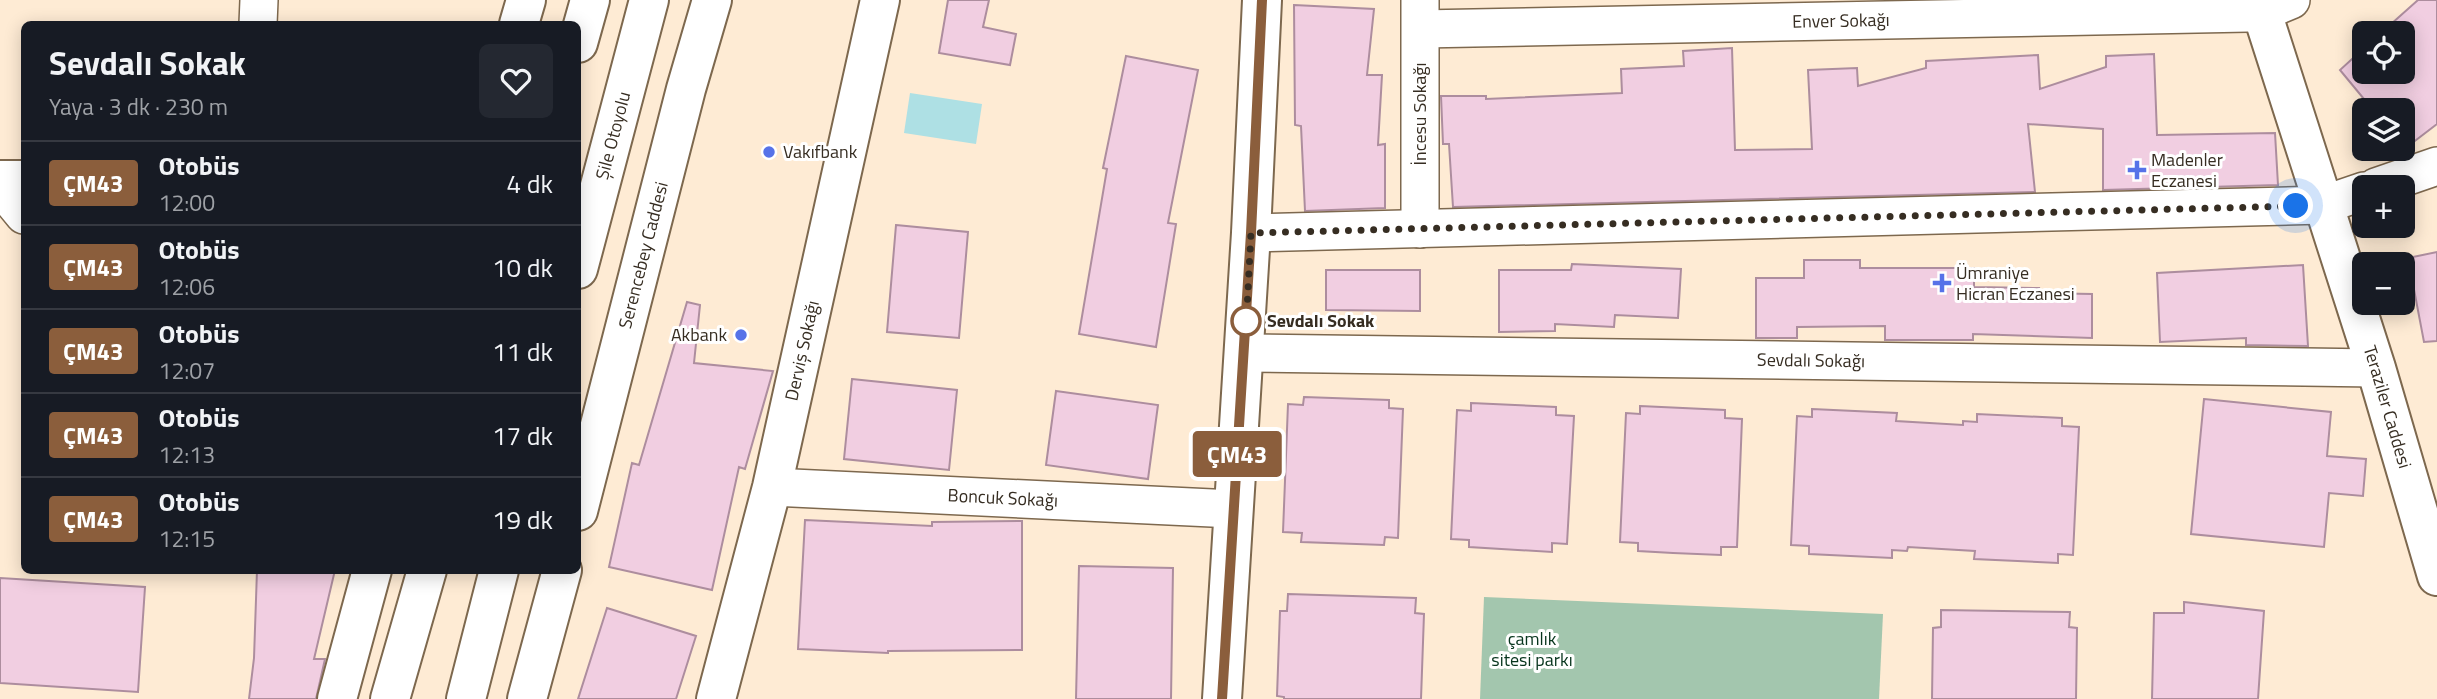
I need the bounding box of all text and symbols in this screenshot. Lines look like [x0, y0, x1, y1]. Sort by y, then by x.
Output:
street label: Enver Sokağı [1792, 6, 1890, 35]
map controls [2352, 21, 2415, 315]
button: locate [2352, 21, 2415, 84]
text: Sevdalı Sokak [49, 38, 246, 88]
button: heart [479, 44, 553, 118]
street label: İncesu Sokağı [1406, 63, 1433, 165]
street label: Şile Otoyolu [588, 88, 637, 183]
text: Yaya · 3 dk · 230 m [49, 89, 228, 124]
button: layers [2352, 98, 2415, 161]
place label: Vakıfbank [783, 138, 858, 165]
marker: Vakıfbank [761, 144, 777, 160]
text: Otobüs [159, 146, 240, 185]
place label: Madenler Eczanesi [2151, 146, 2223, 194]
marker: Madenler Eczanesi [2129, 162, 2145, 178]
text: 4 dk [507, 164, 553, 203]
text: ÇM43 [63, 165, 124, 201]
button: + [2352, 175, 2415, 238]
street label: Serencebey Caddesi [611, 179, 675, 332]
text: 12:00 [159, 185, 215, 220]
your location [2278, 188, 2313, 223]
text: Otobüs [159, 230, 240, 269]
text: 10 dk [492, 248, 553, 287]
text: ÇM43 [63, 249, 124, 285]
button: − [2352, 252, 2415, 315]
place label: Ümraniye Hicran Eczanesi [1956, 259, 2075, 307]
text: 12:06 [159, 269, 215, 304]
marker: Ümraniye Hicran Eczanesi [1934, 275, 1950, 291]
street label: Derviş Sokağı [778, 298, 826, 403]
marker: Sevdalı Sokak [1231, 306, 1261, 336]
place label: Sevdalı Sokak [1267, 307, 1375, 334]
text: Otobüs [159, 314, 240, 353]
place label: Akbank [671, 321, 727, 348]
marker: Akbank [733, 327, 749, 343]
text: 11 dk [492, 332, 553, 371]
text: ÇM43 [63, 333, 124, 369]
street label: Teraziler Caddesi [2357, 342, 2419, 472]
street label: Sevdalı Sokağı [1757, 346, 1865, 374]
text: 12:07 [159, 353, 215, 388]
text: Otobüs [159, 398, 240, 437]
text: 17 dk [492, 416, 553, 455]
text: ÇM43 [63, 417, 124, 453]
line badge: ÇM43 [1188, 431, 1286, 477]
text: ÇM43 [1207, 436, 1267, 472]
text: 12:13 [159, 437, 215, 472]
street label: Boncuk Sokağı [947, 481, 1059, 514]
text: Otobüs [159, 482, 240, 521]
text: 19 dk [492, 500, 553, 539]
text: ÇM43 [63, 501, 124, 537]
text: 12:15 [159, 521, 215, 556]
park label: çamlık sitesi parkı [1491, 625, 1573, 673]

